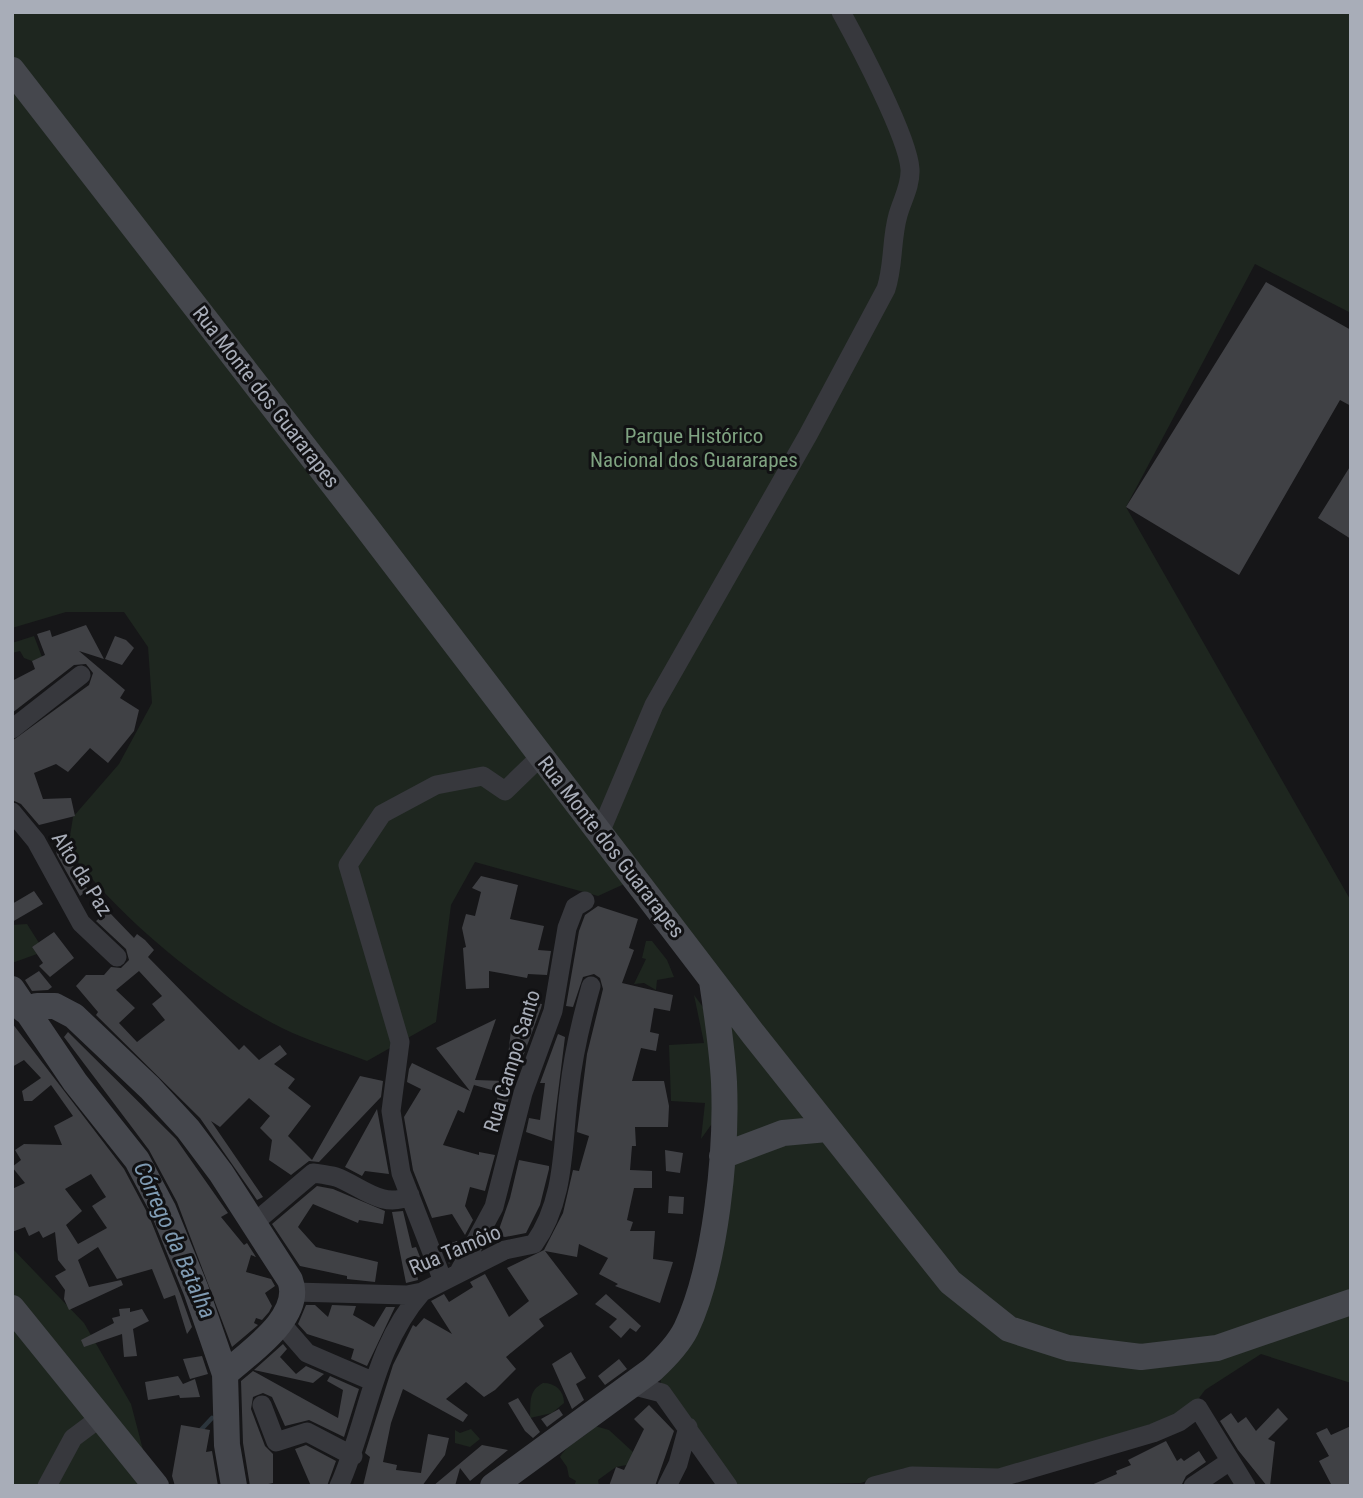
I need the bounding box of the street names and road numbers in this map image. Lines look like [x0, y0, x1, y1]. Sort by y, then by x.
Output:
street label: Rua Monte dos Guararapes [188, 302, 344, 492]
street label: Rua Monte dos Guararapes [533, 752, 689, 942]
street label: Alto da Paz [47, 828, 117, 920]
street label: Rua Campo Santo [479, 987, 545, 1135]
street label: Rua Tamôio [406, 1220, 504, 1280]

